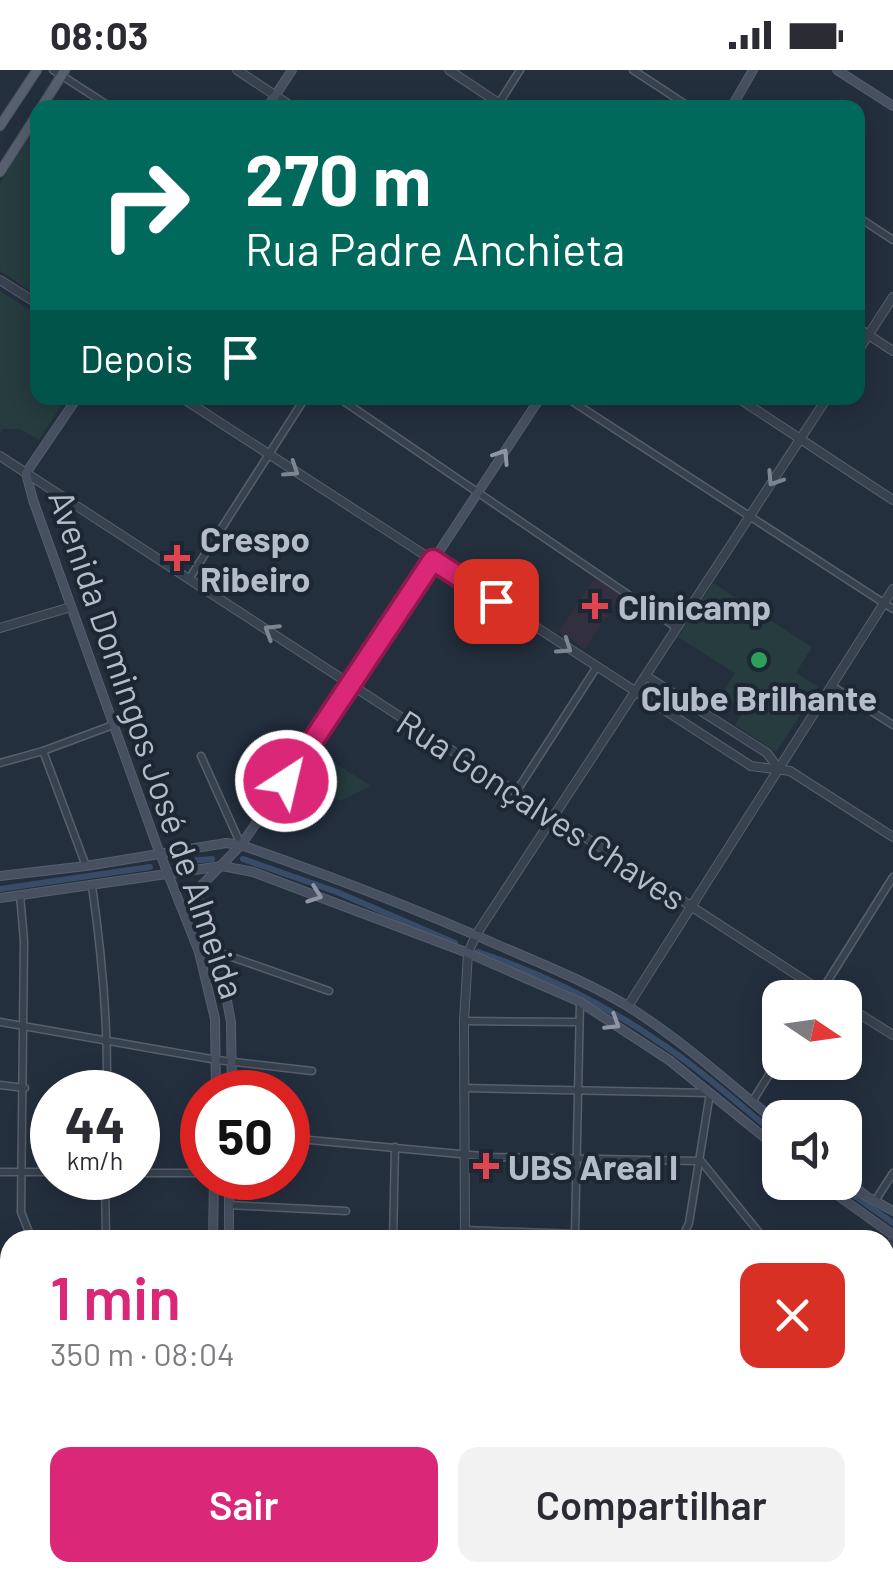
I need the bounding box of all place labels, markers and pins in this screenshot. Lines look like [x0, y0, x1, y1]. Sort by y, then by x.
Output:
place label: Crespo Ribeiro [200, 517, 311, 599]
marker: Crespo Ribeiro [164, 545, 190, 571]
pin [454, 559, 539, 644]
place label: Clinicamp [618, 585, 771, 627]
marker: Clinicamp [582, 593, 608, 619]
marker: Clube Brilhante [748, 649, 770, 671]
place label: Clube Brilhante [641, 676, 877, 718]
place label: UBS Areal I [508, 1145, 678, 1187]
marker: UBS Areal I [473, 1153, 499, 1179]

